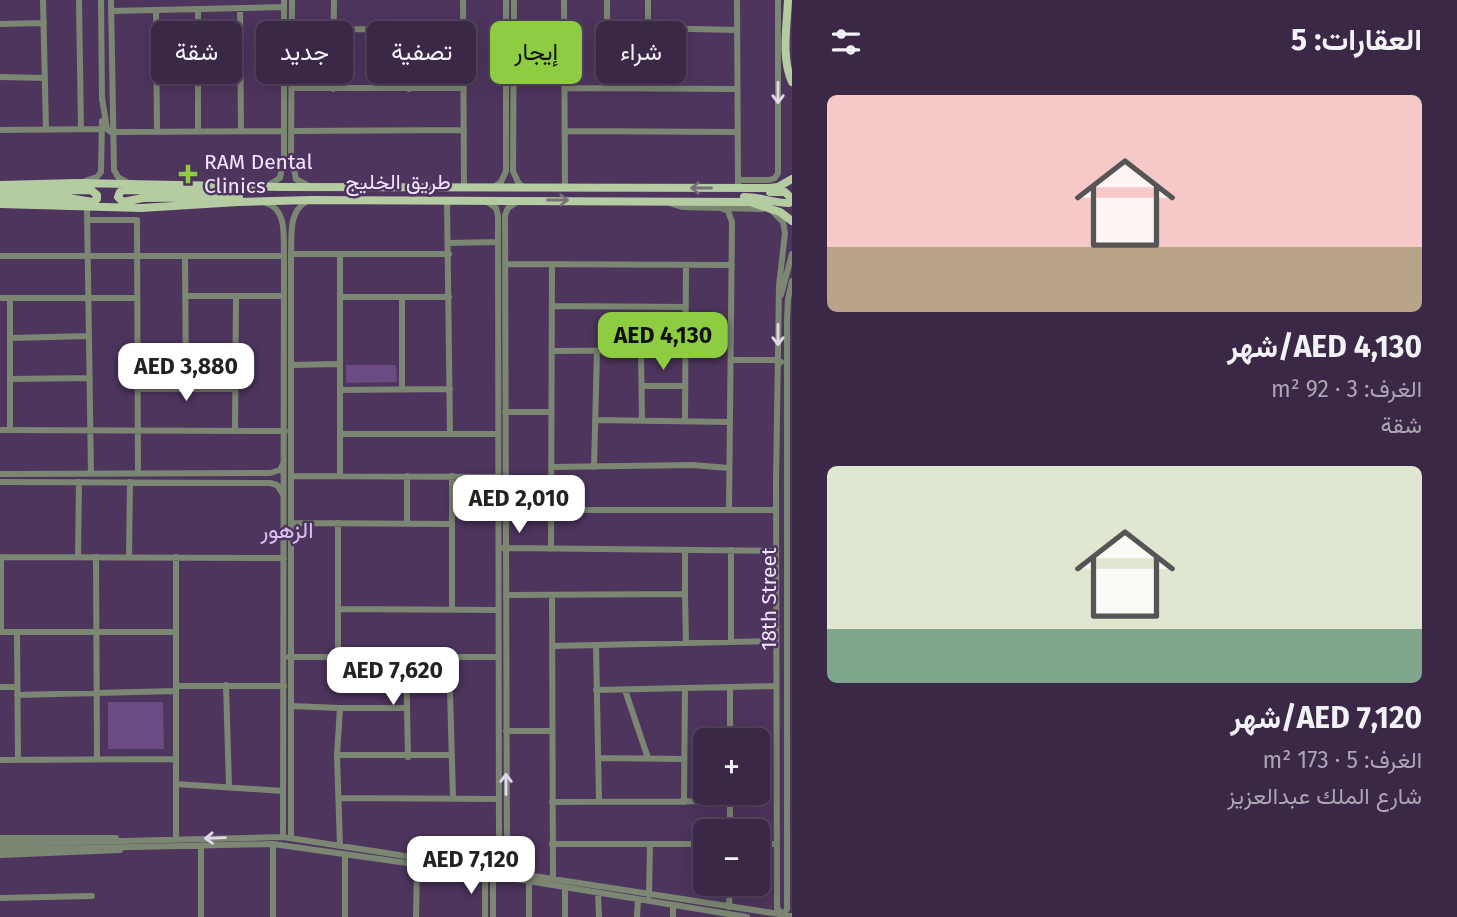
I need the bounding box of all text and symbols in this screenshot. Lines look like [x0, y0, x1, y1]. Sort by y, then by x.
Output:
chip: شقة [151, 21, 242, 84]
chip: جديد [256, 21, 353, 84]
chip: تصفية [367, 21, 476, 84]
chip: إيجار [490, 21, 582, 84]
chip: شراء [596, 21, 686, 84]
text: العقارات: 5 [1291, 22, 1422, 58]
icon: filters [827, 23, 865, 61]
one-way arrow [771, 81, 785, 104]
icon: home [1062, 140, 1188, 266]
place label: RAM Dental Clinics [204, 149, 313, 199]
marker: RAM Dental Clinics [178, 164, 198, 184]
street label: طريق الخليج [345, 169, 451, 196]
one-way arrow [690, 181, 713, 195]
one-way arrow [546, 193, 569, 207]
pin: AED 4,130 [583, 312, 743, 372]
text: AED 4,130 [614, 321, 712, 349]
one-way arrow [772, 323, 785, 346]
text: AED 4,130/شهر [1227, 329, 1422, 365]
pin: AED 3,880 [106, 344, 266, 403]
text: AED 3,880 [134, 352, 238, 380]
text: الغرف: 3 · 92 m² [1271, 375, 1422, 403]
text: شقة [1380, 411, 1422, 439]
pin: AED 2,010 [439, 476, 599, 535]
text: AED 2,010 [469, 484, 569, 512]
icon: home [1062, 511, 1188, 637]
district label: الزهور [259, 516, 314, 545]
street label: 18th Street [756, 547, 782, 651]
pin: AED 7,620 [313, 648, 473, 707]
text: AED 7,620 [343, 656, 443, 684]
text: AED 7,120/شهر [1230, 700, 1422, 736]
map controls [693, 728, 770, 896]
button: + [693, 728, 770, 805]
text: الغرف: 5 · 173 m² [1262, 746, 1422, 774]
one-way arrow [499, 773, 513, 796]
text: شارع الملك عبدالعزيز [1227, 782, 1422, 810]
button: − [693, 819, 770, 896]
one-way arrow [204, 832, 227, 845]
pin: AED 7,120 [391, 836, 551, 896]
text: AED 7,120 [423, 845, 519, 873]

